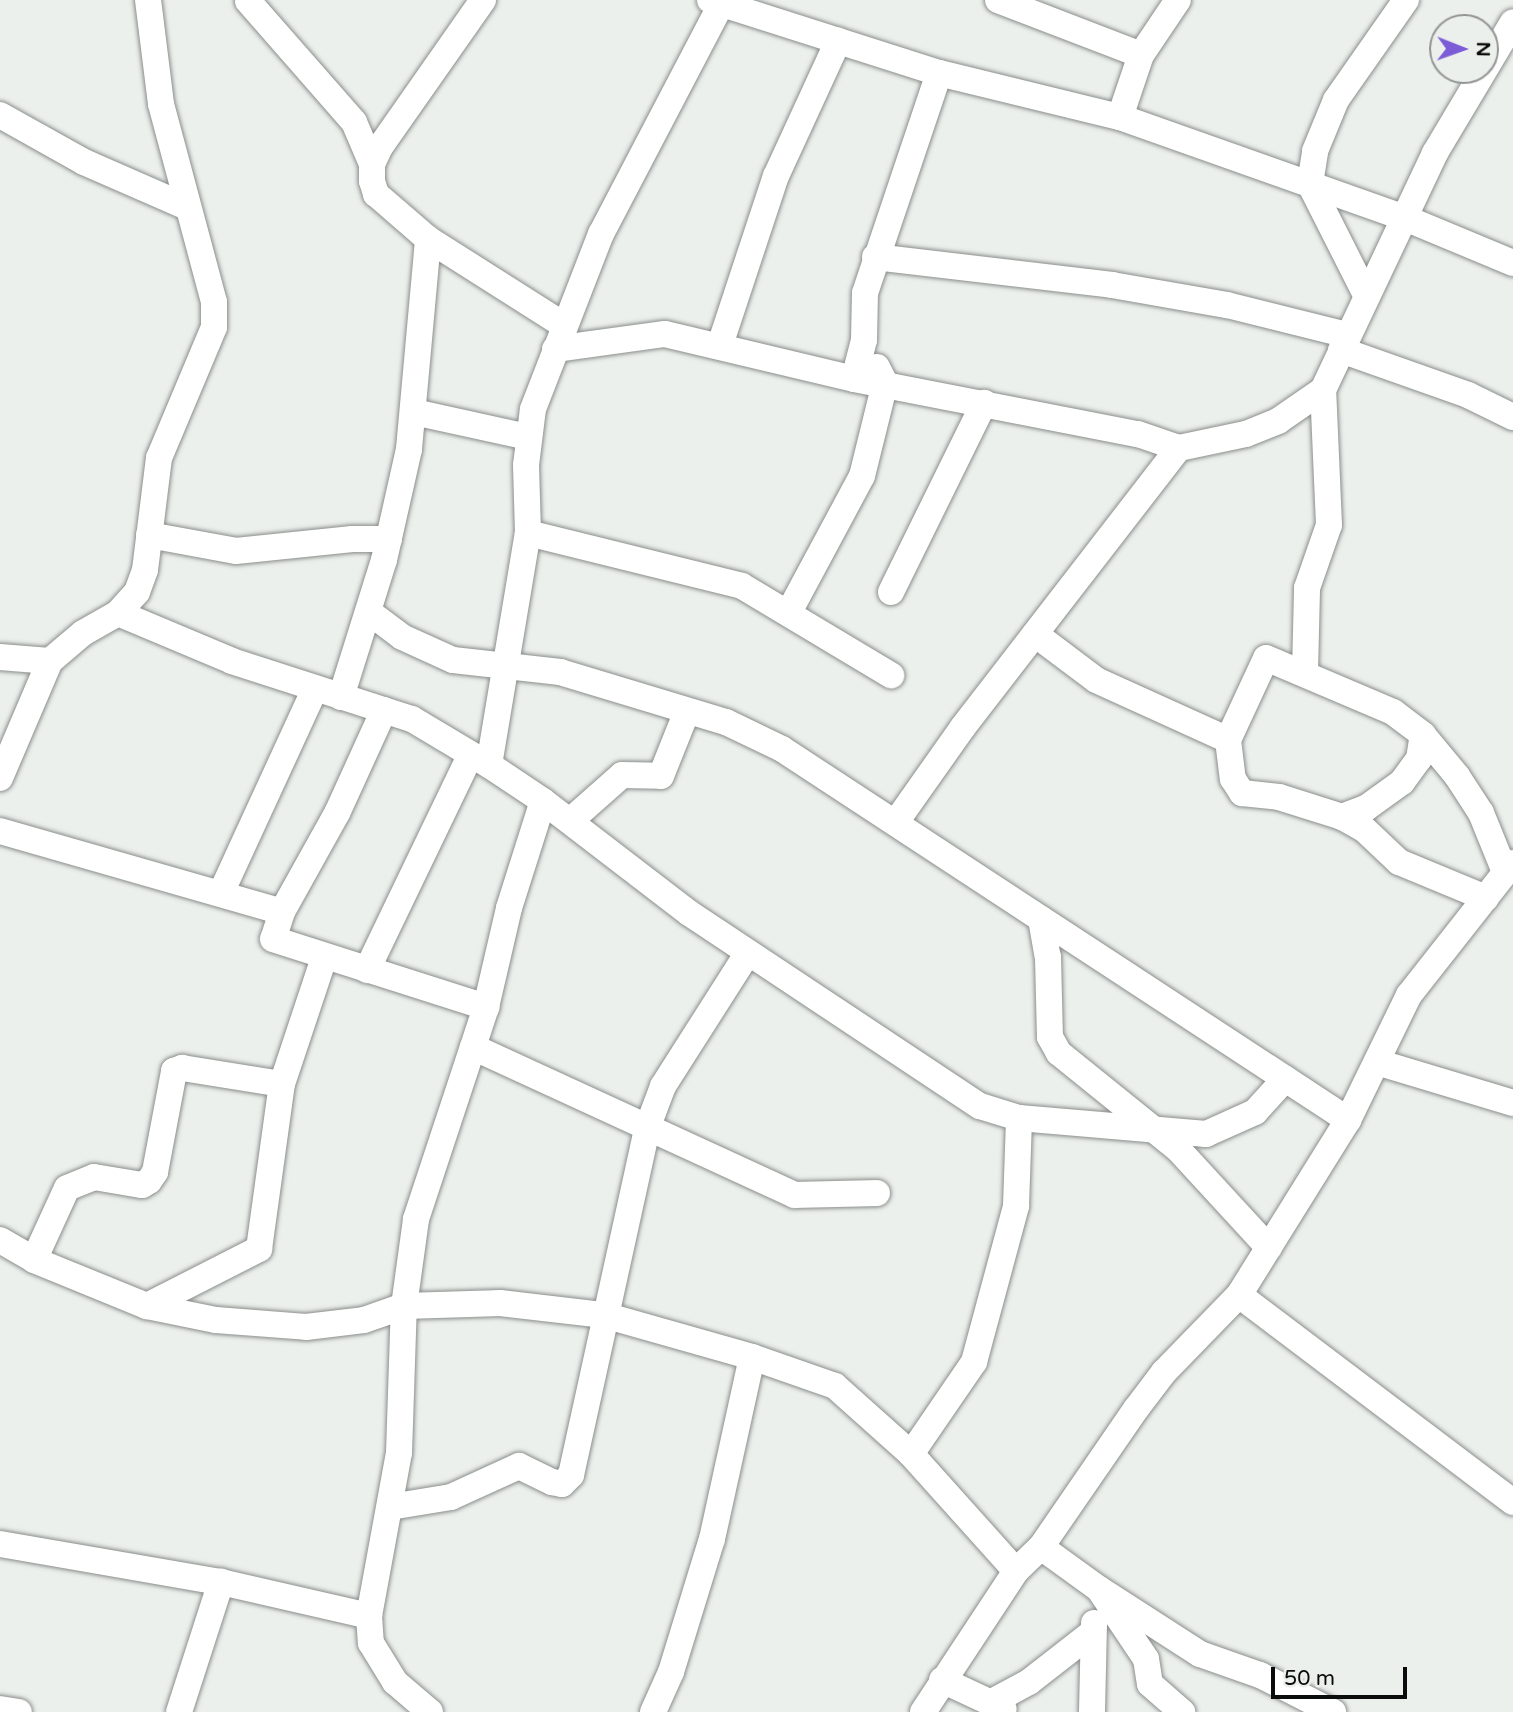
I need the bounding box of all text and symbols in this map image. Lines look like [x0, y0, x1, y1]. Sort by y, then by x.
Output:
north arrow [1429, 14, 1499, 84]
text: N [1472, 42, 1494, 57]
scale bar [1275, 1652, 1412, 1696]
text: 50 m [1284, 1666, 1335, 1691]

